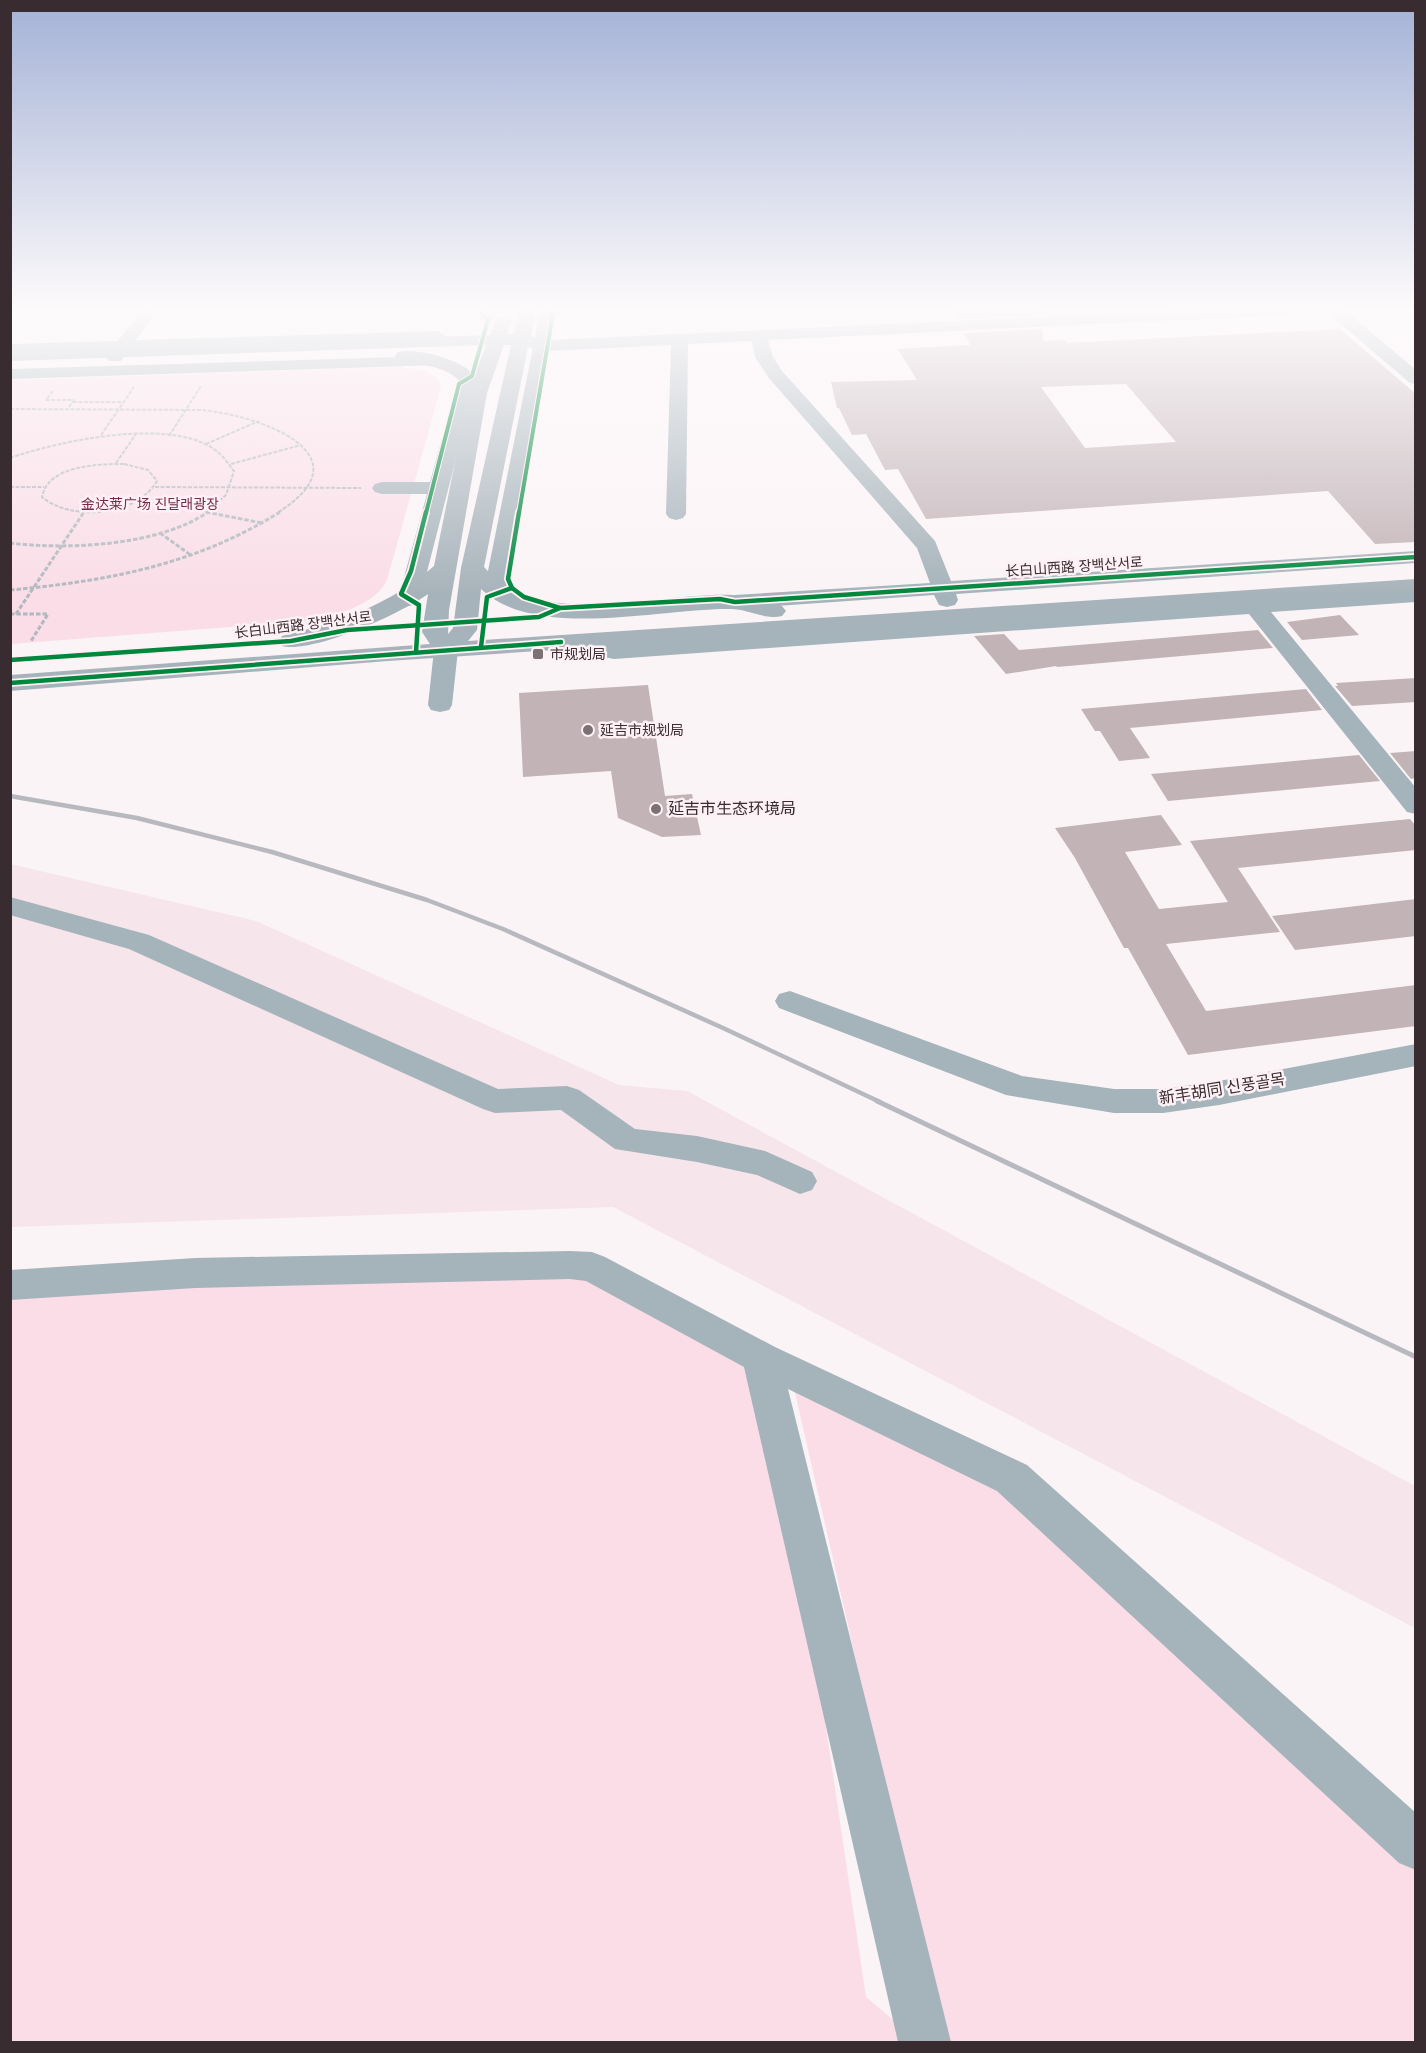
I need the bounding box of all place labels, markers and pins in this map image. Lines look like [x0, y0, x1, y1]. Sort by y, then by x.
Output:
place label: 市规划局 [550, 646, 606, 663]
marker: 市规划局 [531, 647, 545, 661]
place label: 延吉市规划局 [600, 722, 684, 739]
marker: 延吉市规划局 [581, 723, 595, 737]
place label: 延吉市生态环境局 [668, 799, 796, 819]
marker: 延吉市生态环境局 [649, 802, 663, 816]

